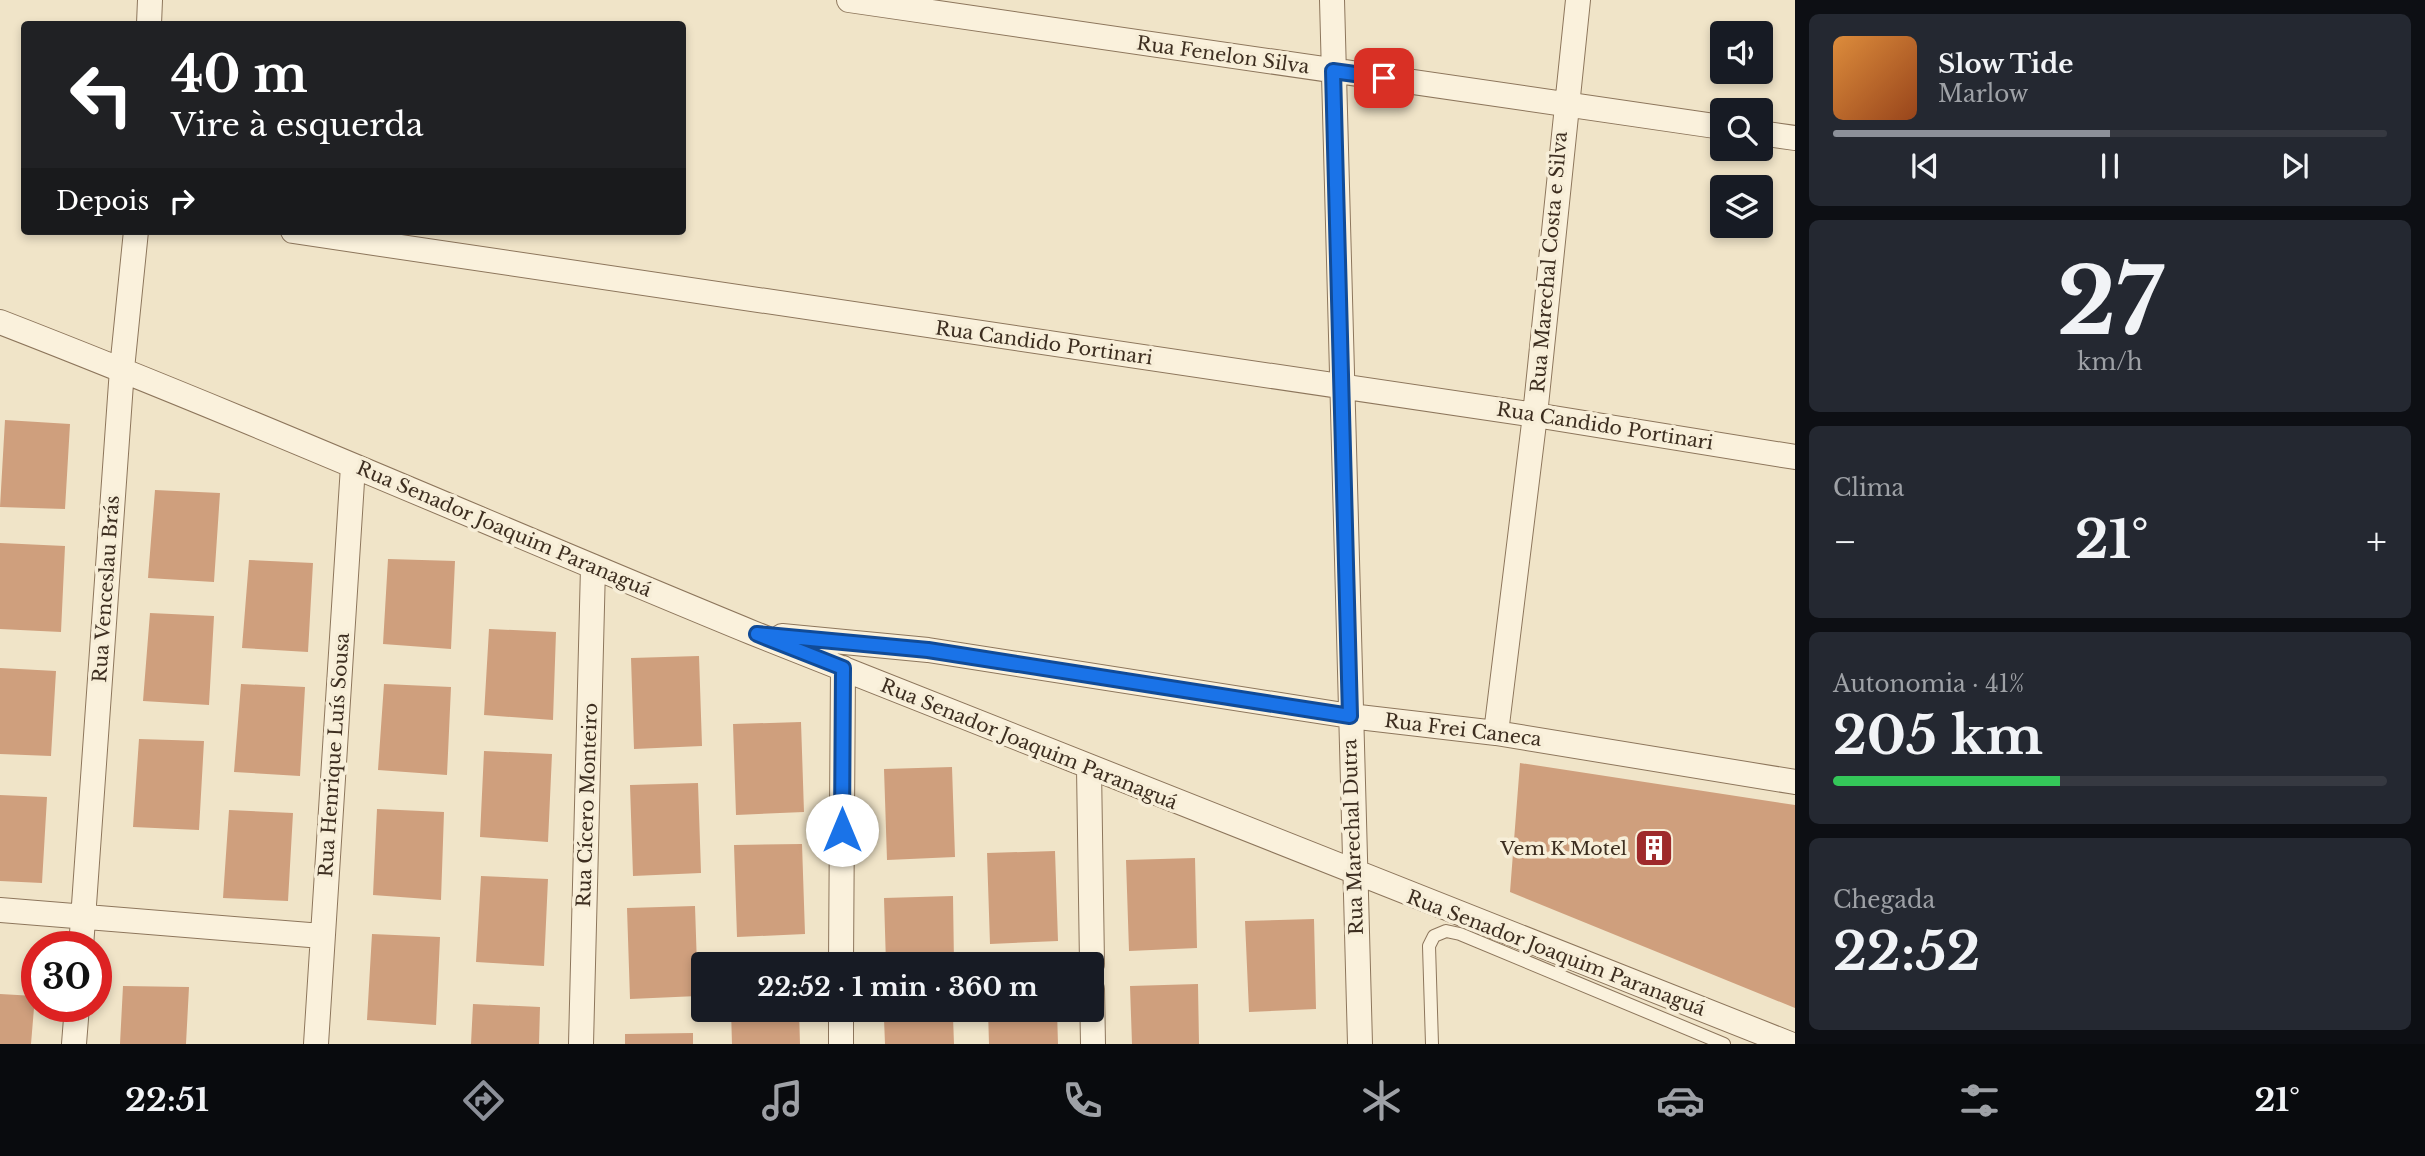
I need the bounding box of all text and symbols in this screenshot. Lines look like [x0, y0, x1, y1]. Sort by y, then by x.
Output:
map controls [1710, 21, 1773, 238]
button: sound [1710, 21, 1773, 84]
street label: Rua Fenelon Silva [1135, 31, 1311, 79]
text: 40 m [171, 44, 308, 105]
pin [1354, 48, 1414, 108]
text: Slow Tide [1938, 48, 2074, 80]
icon: left [56, 49, 147, 140]
icon: arrive [1365, 59, 1403, 97]
text: Marlow [1938, 80, 2028, 108]
button: search [1710, 98, 1773, 161]
text: Vire à esquerda [171, 105, 424, 145]
street label: Rua Marechal Costa e Silva [1526, 130, 1572, 394]
icon: previous [1906, 147, 1944, 185]
icon: pause [2091, 147, 2129, 185]
icon: next [2276, 147, 2314, 185]
button: layers [1710, 175, 1773, 238]
icon: right [163, 182, 201, 220]
text: Depois [56, 185, 149, 217]
text: 27 [2057, 246, 2163, 359]
street label: Rua Candido Portinari [934, 316, 1155, 370]
text: km/h [2077, 348, 2143, 376]
street label: Rua Candido Portinari [1495, 398, 1716, 455]
street label: Rua Senador Joaquim Paranaguá [353, 456, 655, 602]
text: Clima [1833, 474, 1904, 502]
street label: Rua Venceslau Brás [88, 495, 124, 683]
text: 21° [2075, 508, 2149, 572]
text: − [1833, 518, 1857, 565]
text: + [2366, 518, 2387, 565]
street label: Rua Henrique Luís Sousa [314, 631, 354, 878]
text: Autonomia · 41% [1833, 670, 2024, 698]
street label: Rua Senador Joaquim Paranaguá [877, 674, 1181, 814]
street label: Rua Cícero Monteiro [572, 702, 602, 908]
text: 205 km [1833, 704, 2043, 768]
street label: Rua Frei Caneca [1383, 709, 1543, 751]
street label: Rua Marechal Dutra [1338, 738, 1368, 935]
position arrow [805, 793, 879, 867]
building icon: Vem K Motel [1633, 827, 1675, 869]
place label: Vem K Motel [1499, 837, 1627, 860]
street label: Rua Senador Joaquim Paranaguá [1403, 885, 1709, 1021]
text: Chegada [1833, 886, 1935, 914]
text: 22:52 [1833, 920, 1980, 984]
speed limit sign: 30 [21, 931, 112, 1022]
text: 22:52 · 1 min · 360 m [757, 971, 1038, 1003]
icon: directions [459, 1076, 508, 1125]
icon: music [758, 1076, 807, 1125]
icon: phone [1058, 1076, 1107, 1125]
icon: climate [1357, 1076, 1406, 1125]
icon: car [1656, 1076, 1705, 1125]
icon: filters [1955, 1076, 2004, 1125]
text: 22:51 [125, 1080, 209, 1120]
text: 21° [2254, 1080, 2300, 1120]

